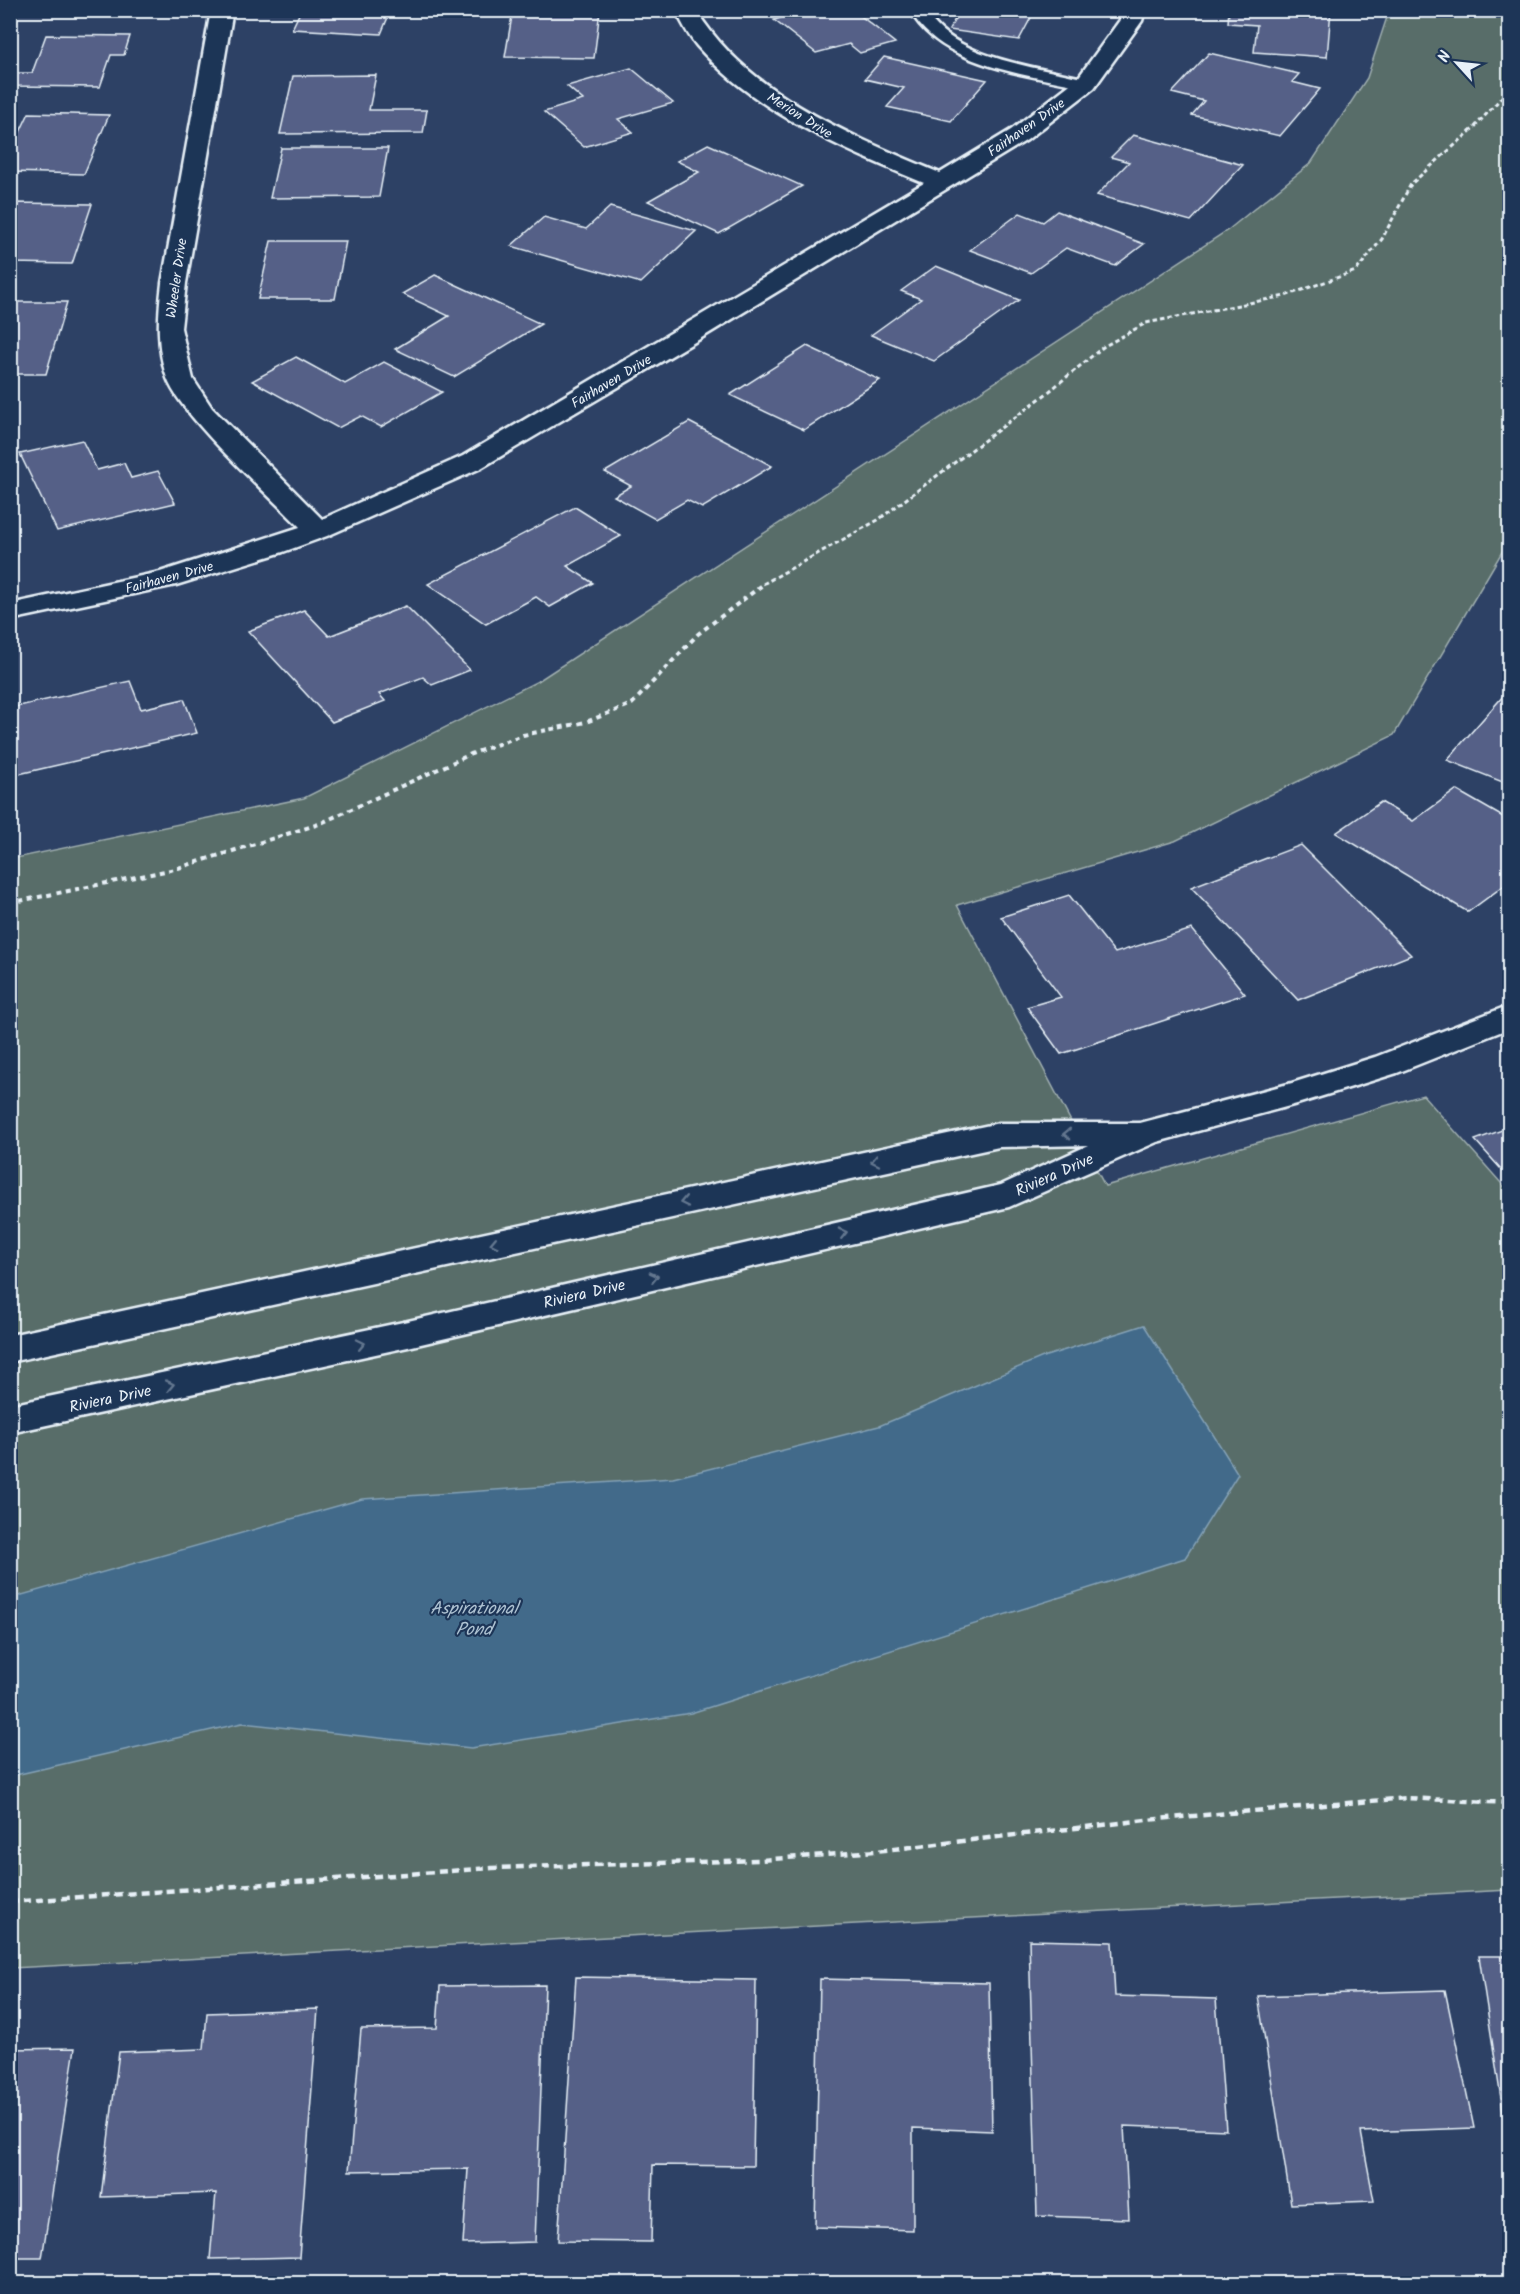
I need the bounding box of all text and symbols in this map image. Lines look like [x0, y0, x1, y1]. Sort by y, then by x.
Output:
north arrow [1427, 33, 1487, 93]
text: N [1432, 47, 1458, 67]
street label: Merion Drive [762, 87, 837, 145]
street label: Fairhaven Drive [983, 92, 1070, 163]
street label: Wheeler Drive [161, 236, 194, 319]
street label: Fairhaven Drive [567, 349, 657, 415]
street label: Fairhaven Drive [123, 555, 216, 600]
one-way arrow [1063, 1128, 1072, 1140]
street label: Riviera Drive [1011, 1147, 1098, 1204]
one-way arrow [870, 1154, 880, 1167]
one-way arrow [680, 1195, 690, 1208]
one-way arrow [838, 1227, 848, 1240]
one-way arrow [489, 1236, 499, 1249]
one-way arrow [648, 1271, 658, 1284]
street label: Riviera Drive [541, 1273, 628, 1316]
one-way arrow [356, 1338, 366, 1351]
street label: Riviera Drive [67, 1379, 154, 1420]
one-way arrow [165, 1379, 175, 1392]
water label: Aspirational Pond [430, 1595, 521, 1645]

